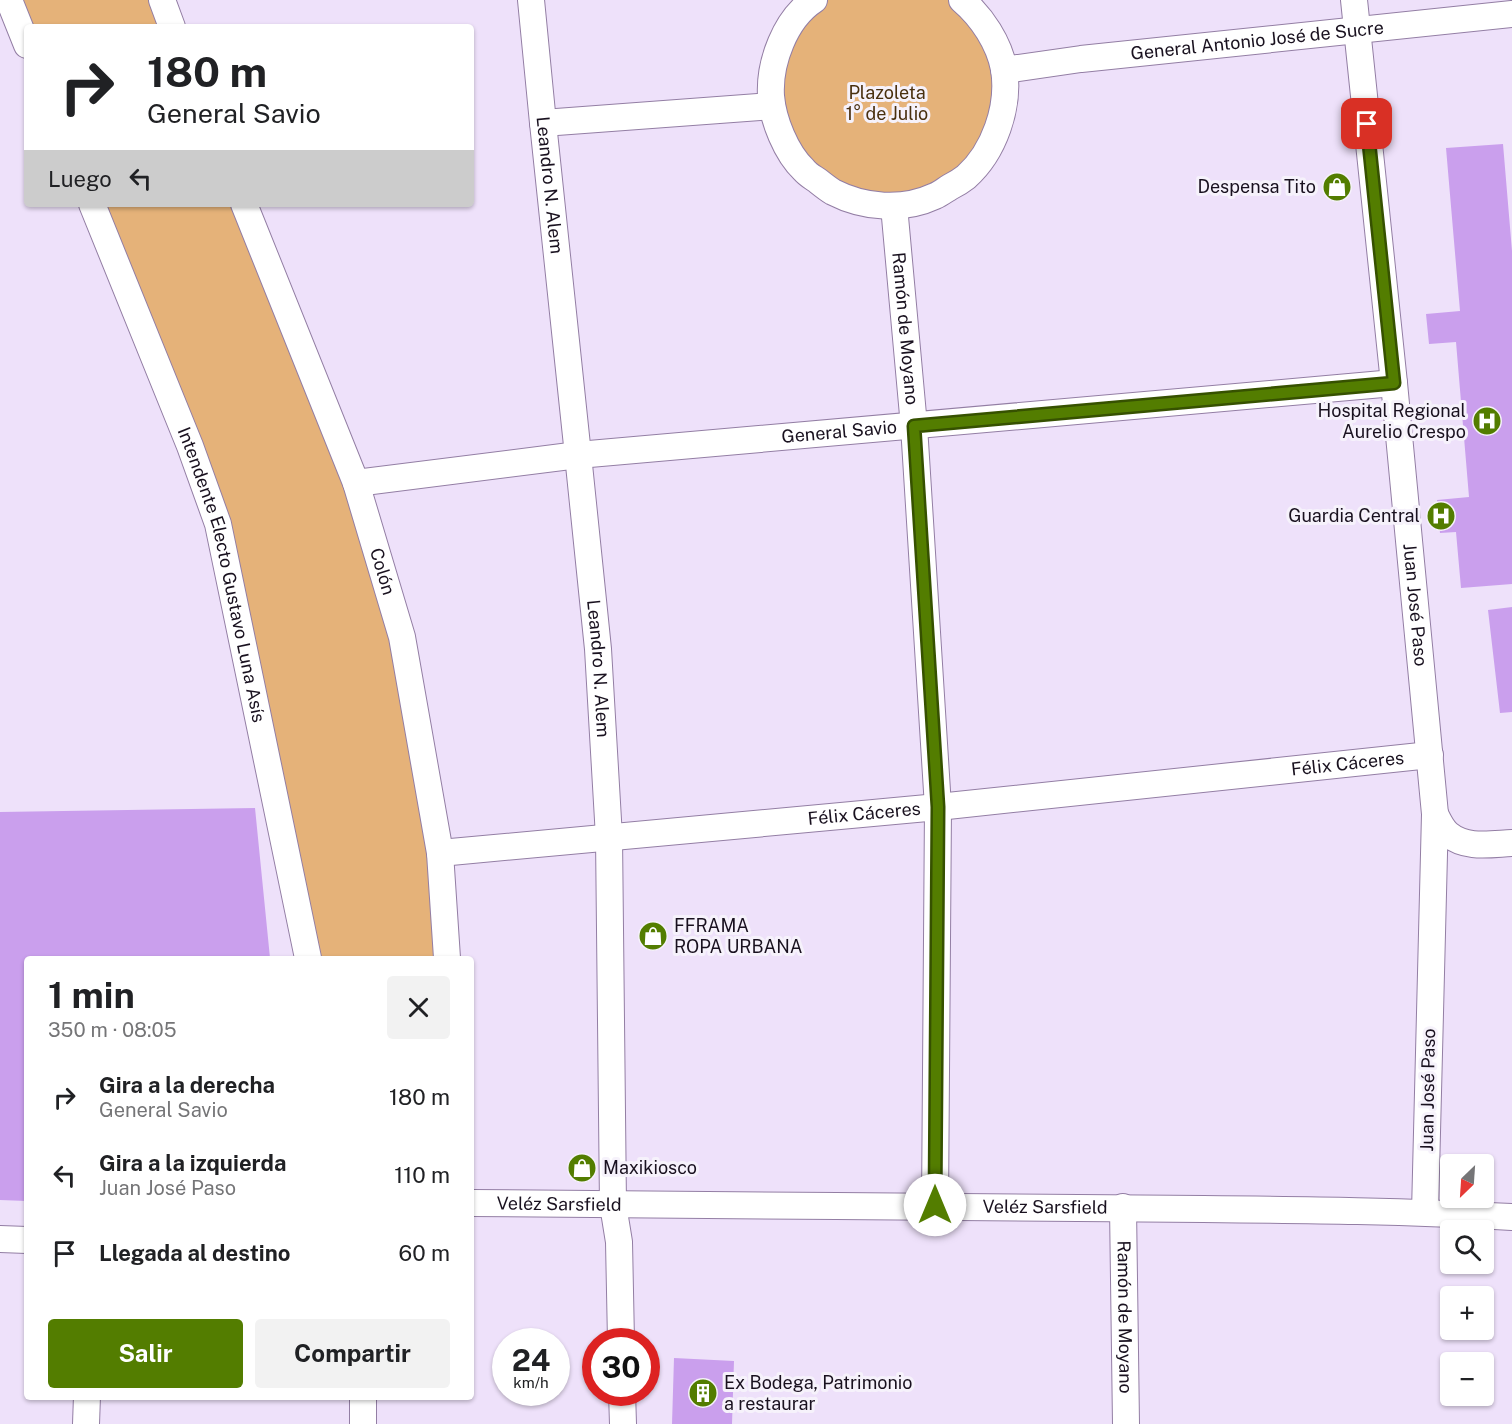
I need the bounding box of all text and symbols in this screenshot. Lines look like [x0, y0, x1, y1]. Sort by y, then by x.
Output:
street label: General Antonio José de Sucre [1130, 16, 1385, 64]
text: 180 m [147, 47, 267, 96]
icon: right [48, 48, 126, 126]
park label: Plazoleta 1° de Julio [846, 82, 928, 124]
text: General Savio [147, 97, 321, 129]
pin [1341, 98, 1392, 149]
icon: arrive [1350, 107, 1383, 140]
street label: Leandro N. Alem [532, 115, 568, 255]
icon: left [124, 162, 157, 195]
text: Luego [48, 166, 112, 192]
shop icon: Despensa Tito [1321, 171, 1353, 203]
place label: Despensa Tito [1198, 176, 1316, 197]
street label: Ramón de Moyano [888, 251, 923, 406]
place label: Hospital Regional Aurelio Crespo [1318, 400, 1466, 442]
hospital icon: Hospital Regional Aurelio Crespo [1471, 405, 1503, 437]
street label: General Savio [781, 416, 898, 447]
street label: Intendente Electo Gustavo Luna Asís [173, 424, 270, 724]
hospital icon: Guardia Central [1425, 500, 1457, 532]
place label: Guardia Central [1288, 505, 1420, 526]
street label: Juan José Paso [1399, 542, 1432, 667]
street label: Colón [366, 545, 400, 597]
street label: Leandro N. Alem [583, 599, 614, 738]
street label: Félix Cáceres [1290, 747, 1405, 780]
street label: Félix Cáceres [807, 798, 922, 829]
place label: FFRAMA ROPA URBANA [674, 915, 803, 957]
shop icon: FFRAMA ROPA URBANA [637, 920, 669, 952]
text: 1 min [48, 974, 135, 1016]
button: close [387, 976, 450, 1039]
text: 350 m · 08:05 [48, 1018, 177, 1042]
street label: Juan José Paso [1416, 1028, 1439, 1152]
text: Gira a la derecha [99, 1072, 275, 1098]
icon: right [48, 1081, 81, 1114]
text: 180 m [389, 1084, 450, 1110]
text: General Savio [99, 1098, 228, 1122]
text: Gira a la izquierda [99, 1150, 286, 1176]
shop icon: Maxikiosco [566, 1152, 598, 1184]
north arrow [1440, 1154, 1494, 1208]
map controls [1440, 1154, 1494, 1406]
place label: Maxikiosco [603, 1157, 697, 1178]
icon: left [48, 1159, 81, 1192]
text: 110 m [394, 1162, 450, 1188]
position arrow [903, 1173, 967, 1237]
text: Juan José Paso [99, 1176, 236, 1200]
street label: Veléz Sarsfield [496, 1192, 622, 1215]
street label: Veléz Sarsfield [982, 1196, 1108, 1218]
button: search [1440, 1220, 1494, 1274]
icon: arrive [48, 1237, 81, 1270]
text: Llegada al destino [99, 1240, 290, 1266]
text: 60 m [399, 1240, 450, 1266]
street label: Ramón de Moyano [1113, 1240, 1137, 1394]
button: + [1440, 1286, 1494, 1340]
button: Salir [48, 1319, 243, 1388]
button: Compartir [255, 1319, 450, 1388]
speed limit sign: 30 [582, 1328, 660, 1406]
text: 24 [512, 1342, 550, 1378]
button: − [1440, 1352, 1494, 1406]
place label: Ex Bodega, Patrimonio a restaurar [724, 1372, 912, 1414]
text: km/h [513, 1374, 549, 1391]
building icon: Ex Bodega, Patrimonio a restaurar [687, 1377, 719, 1409]

